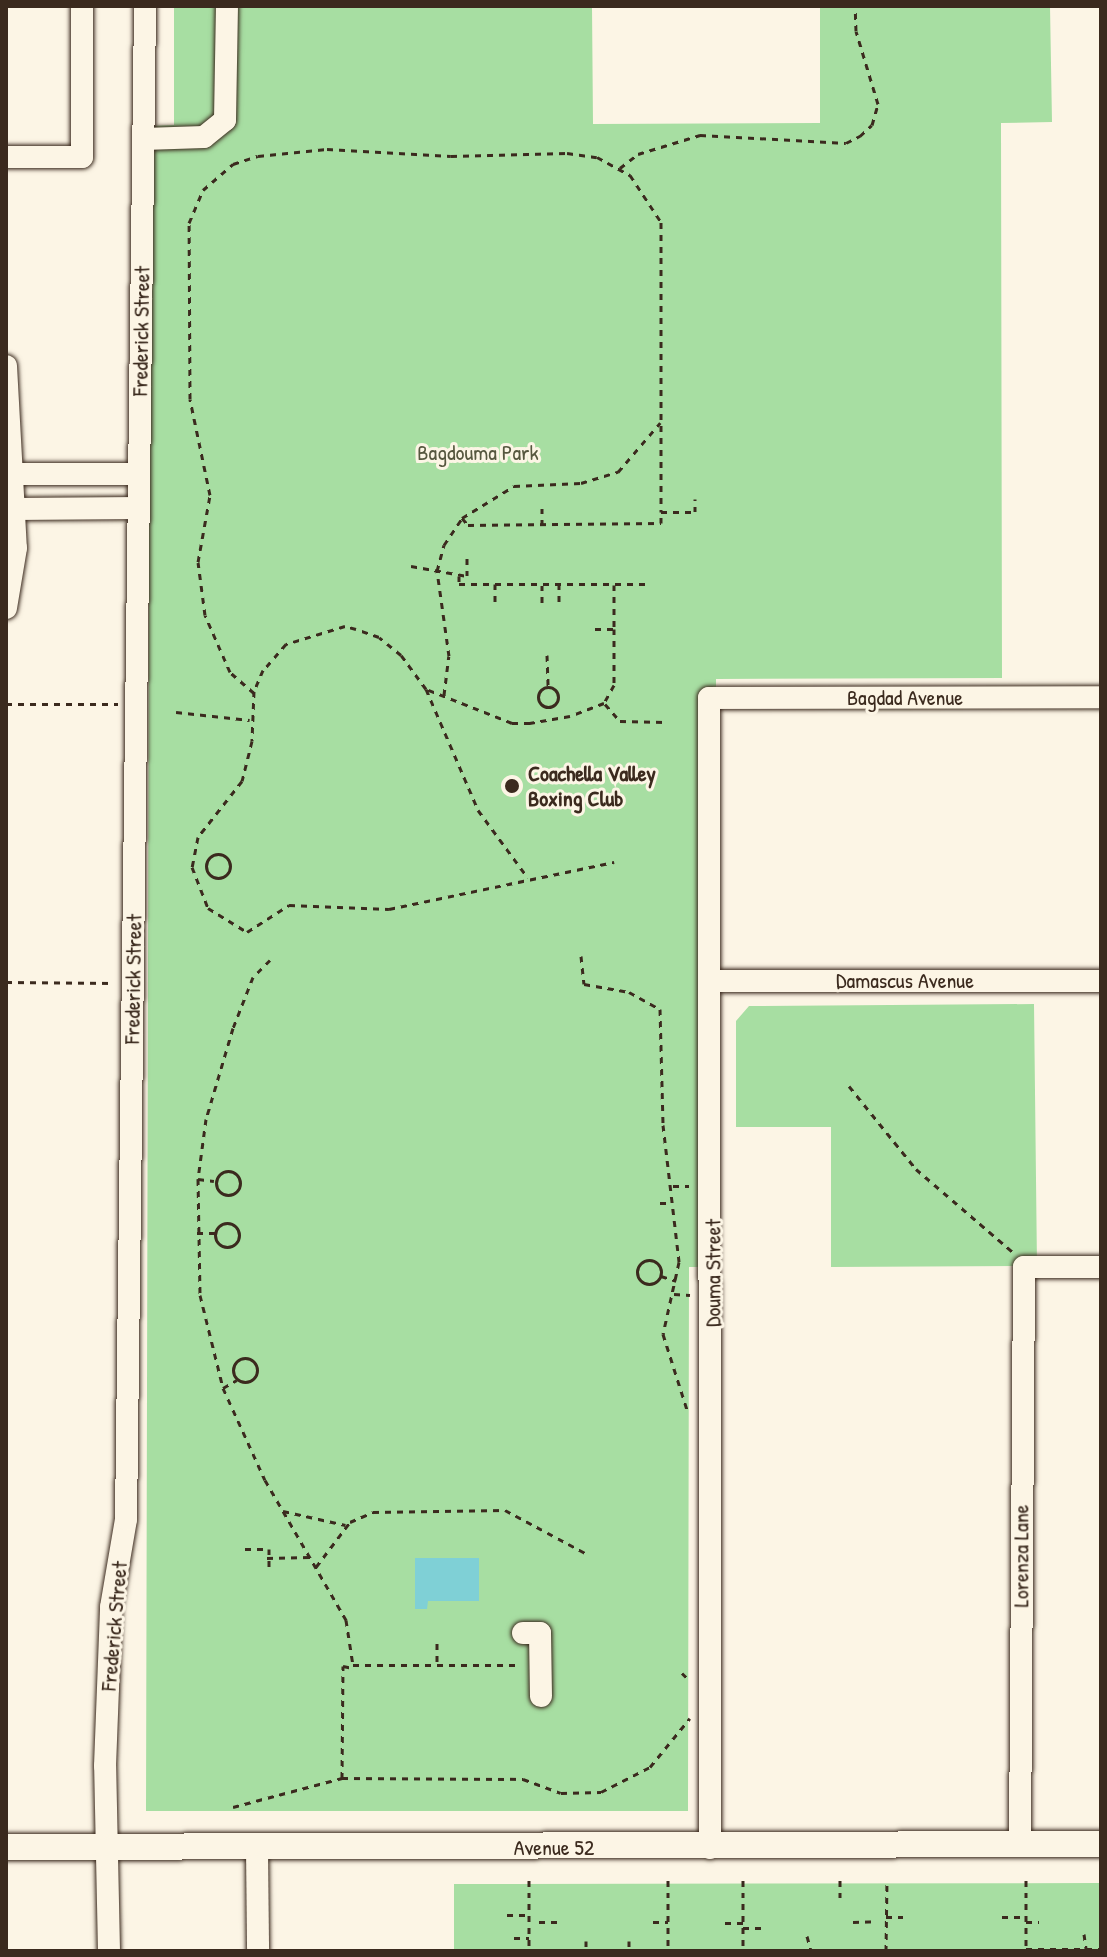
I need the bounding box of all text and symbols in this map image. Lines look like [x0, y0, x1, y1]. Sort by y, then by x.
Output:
street label: Frederick Street [127, 266, 155, 396]
park label: Bagdouma Park [417, 440, 539, 466]
street label: Bagdad Avenue [847, 685, 963, 711]
place label: Coachella Valley Boxing Club [528, 760, 656, 812]
marker: Coachella Valley Boxing Club [503, 777, 521, 795]
street label: Frederick Street [119, 914, 147, 1044]
street label: Damascus Avenue [836, 968, 974, 994]
street label: Douma Street [700, 1219, 726, 1327]
street label: Lorenza Lane [1008, 1505, 1034, 1607]
street label: Frederick Street [95, 1560, 133, 1692]
street label: Avenue 52 [514, 1835, 594, 1861]

